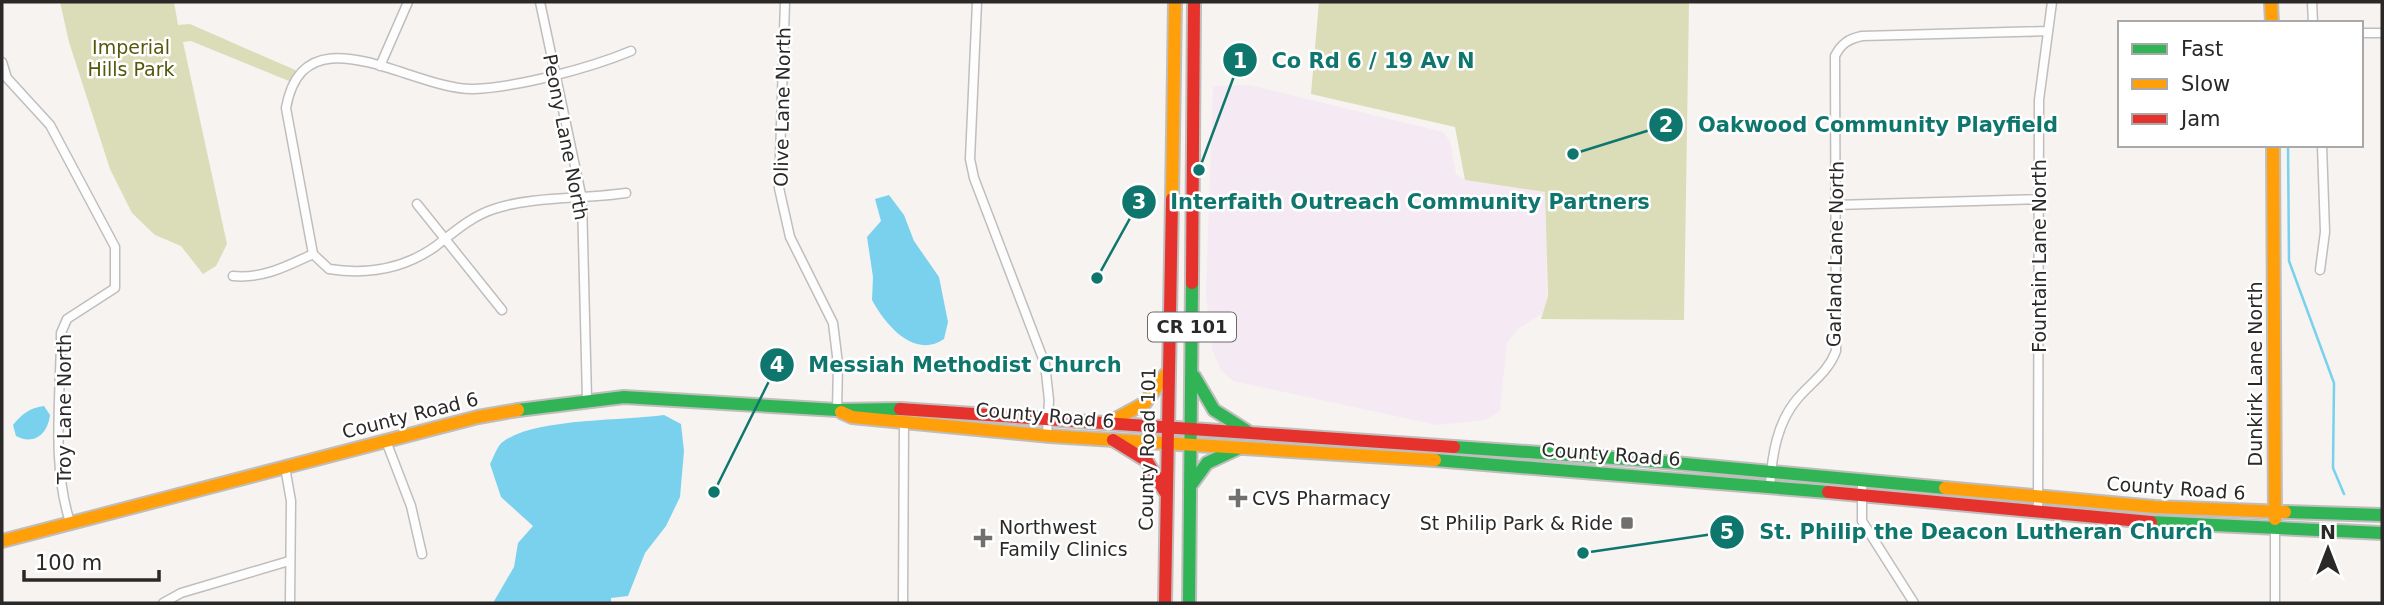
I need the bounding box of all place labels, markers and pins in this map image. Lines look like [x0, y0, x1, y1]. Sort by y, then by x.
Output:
callout: Co Rd 6 / 19 Av N [1222, 39, 1488, 81]
callout: Oakwood Community Playfield [1649, 104, 2072, 146]
callout: Interfaith Outreach Community Partners [1121, 181, 1664, 223]
callout: Messiah Methodist Church [760, 344, 1136, 386]
place label: CVS Pharmacy [1252, 487, 1391, 509]
marker: CVS Pharmacy [1230, 490, 1246, 506]
callout: St. Philip the Deacon Lutheran Church [1710, 511, 2227, 553]
place label: St Philip Park & Ride [1420, 512, 1613, 534]
marker: St Philip Park & Ride [1619, 515, 1635, 531]
place label: Northwest Family Clinics [999, 516, 1128, 560]
marker: Northwest Family Clinics [973, 528, 993, 548]

